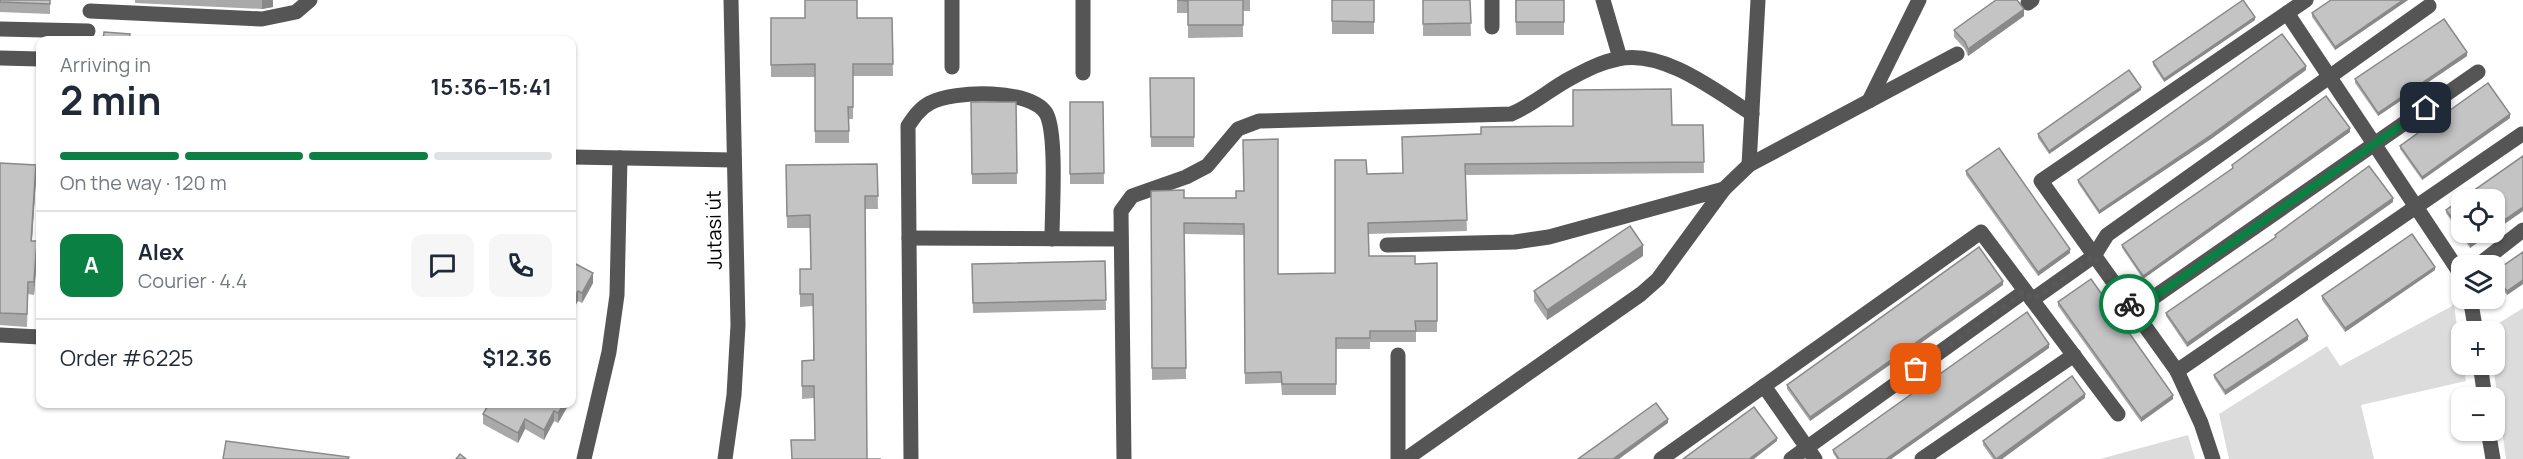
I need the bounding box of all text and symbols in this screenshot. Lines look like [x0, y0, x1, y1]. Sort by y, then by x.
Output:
text: Arriving in [60, 51, 151, 78]
text: 15:36–15:41 [431, 72, 552, 102]
text: 2 min [60, 73, 161, 127]
pin [2400, 82, 2451, 133]
icon: home [2409, 91, 2442, 124]
text: On the way · 120 m [60, 169, 227, 196]
map controls [2451, 189, 2505, 441]
button: locate [2451, 189, 2505, 243]
street label: Jutasi út [699, 190, 728, 270]
button: chat [411, 234, 474, 297]
button: phone [489, 234, 552, 297]
text: Alex [138, 237, 184, 267]
text: A [84, 250, 99, 280]
button: layers [2451, 255, 2505, 309]
text: Courier · 4.4 [138, 267, 248, 294]
courier [2099, 274, 2159, 334]
icon: bike [2113, 288, 2146, 321]
button: + [2451, 321, 2505, 375]
text: Order #6225 [60, 343, 194, 373]
text: $12.36 [482, 343, 552, 373]
pin [1890, 343, 1941, 394]
icon: bag [1899, 352, 1932, 385]
button: − [2451, 387, 2505, 441]

